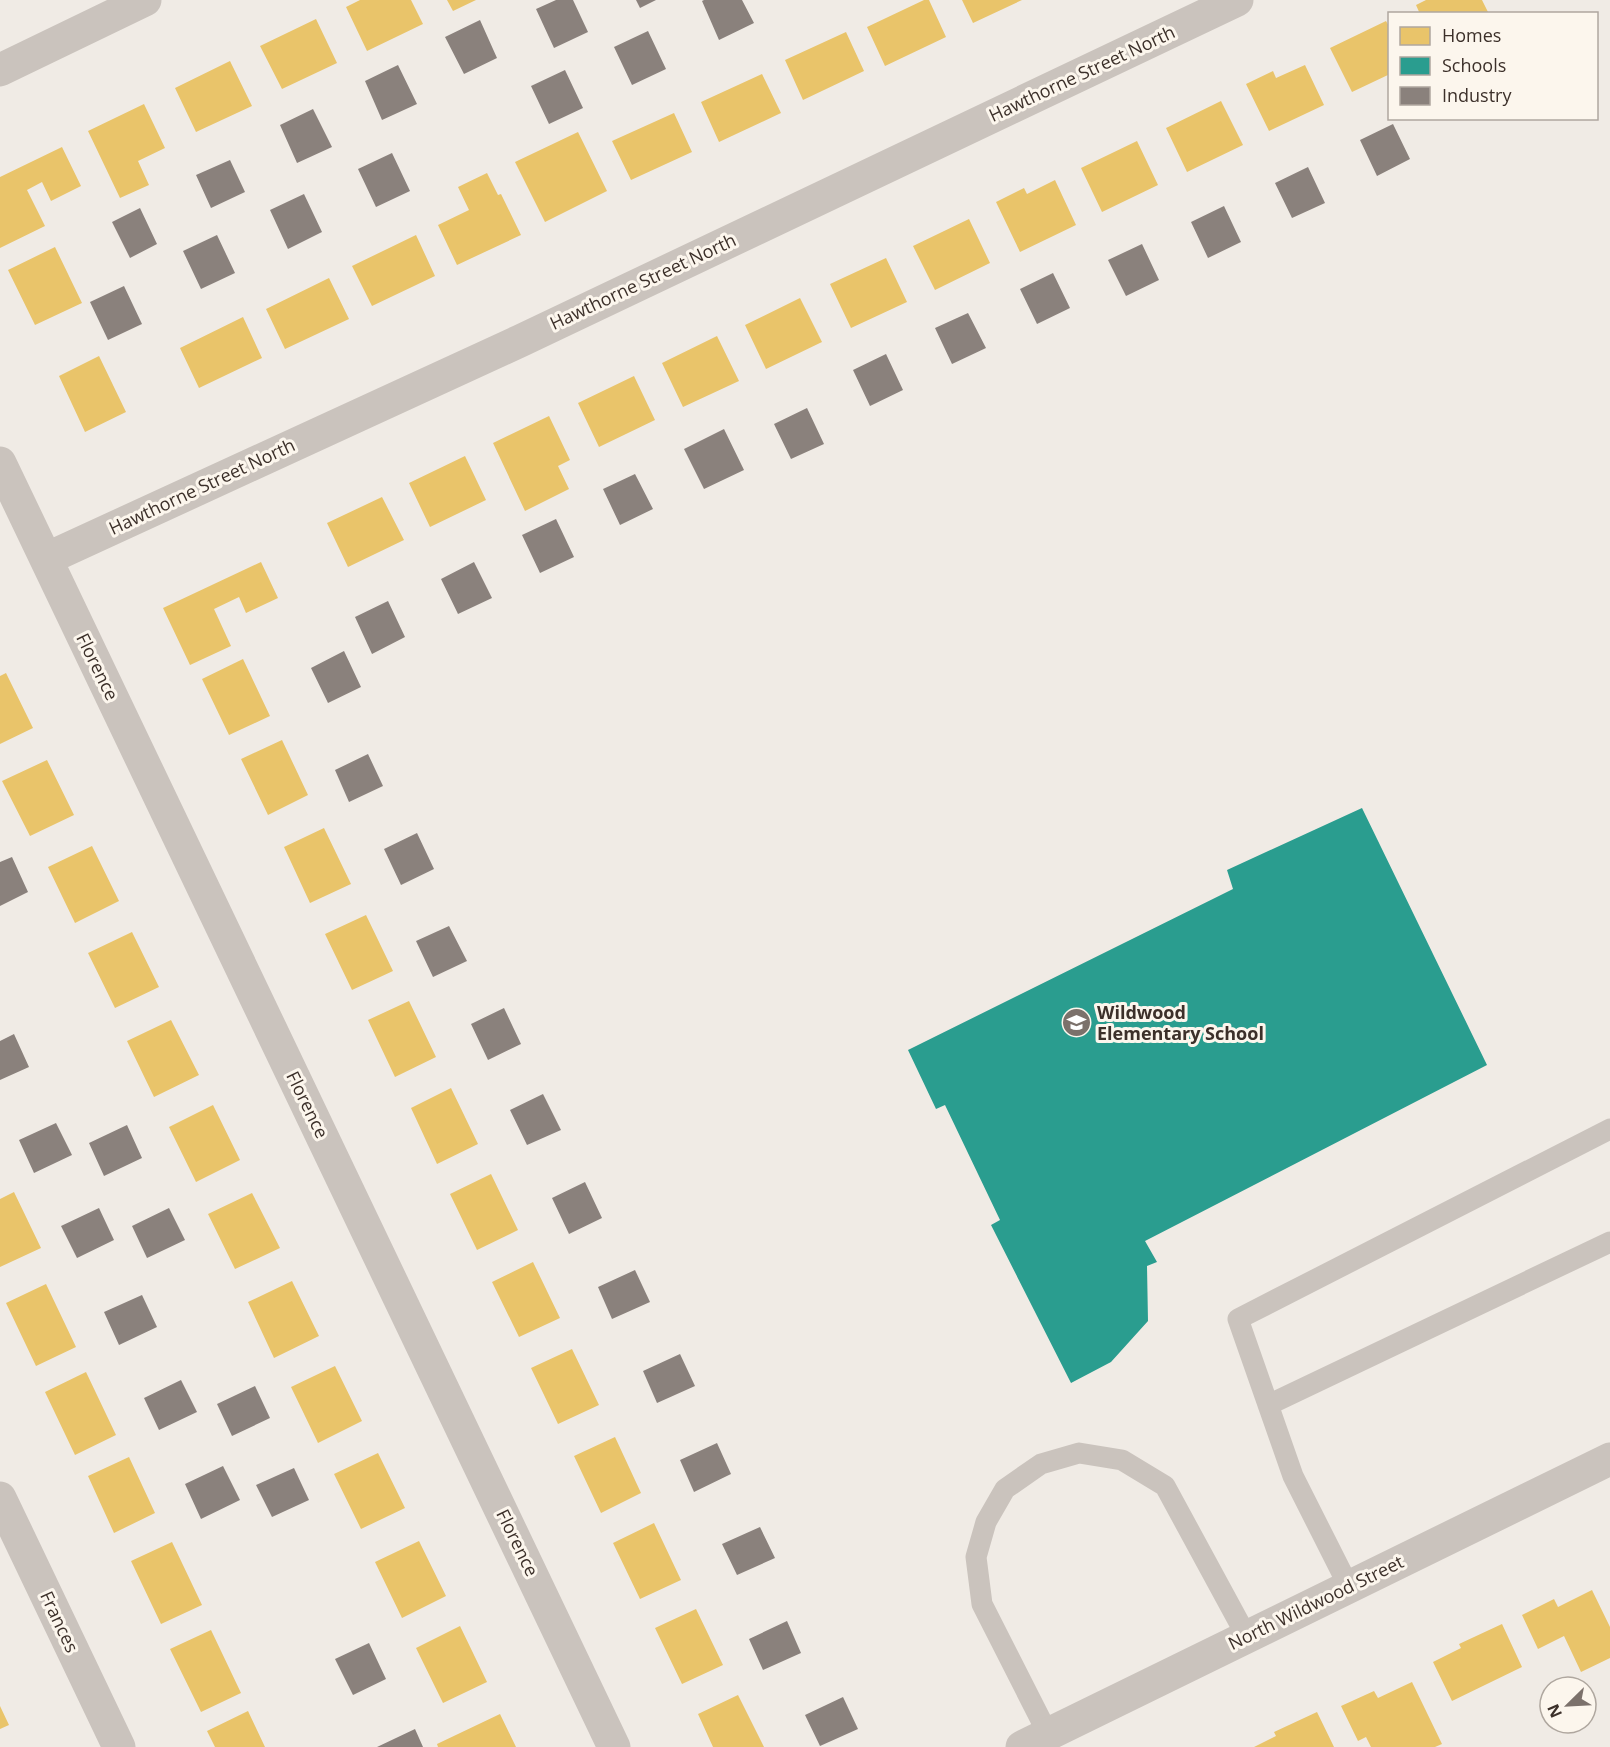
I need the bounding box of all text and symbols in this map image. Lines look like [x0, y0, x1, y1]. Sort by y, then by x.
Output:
legend [1388, 12, 1598, 120]
street label: Hawthorne Street North [985, 19, 1179, 127]
text: Homes [1442, 23, 1501, 47]
text: Schools [1442, 53, 1506, 77]
text: Industry [1442, 83, 1512, 107]
street label: Hawthorne Street North [546, 227, 740, 335]
street label: Hawthorne Street North [105, 432, 299, 540]
street label: Florence [71, 629, 124, 704]
place label: Wildwood Elementary School [1097, 1000, 1264, 1045]
school or university icon: Wildwood Elementary School [1060, 1007, 1092, 1039]
street label: Florence [281, 1067, 334, 1142]
street label: Florence [491, 1505, 544, 1580]
street label: North Wildwood Street [1224, 1549, 1407, 1655]
street label: Frances [35, 1587, 85, 1656]
north arrow [1538, 1675, 1598, 1735]
text: N [1542, 1701, 1567, 1722]

